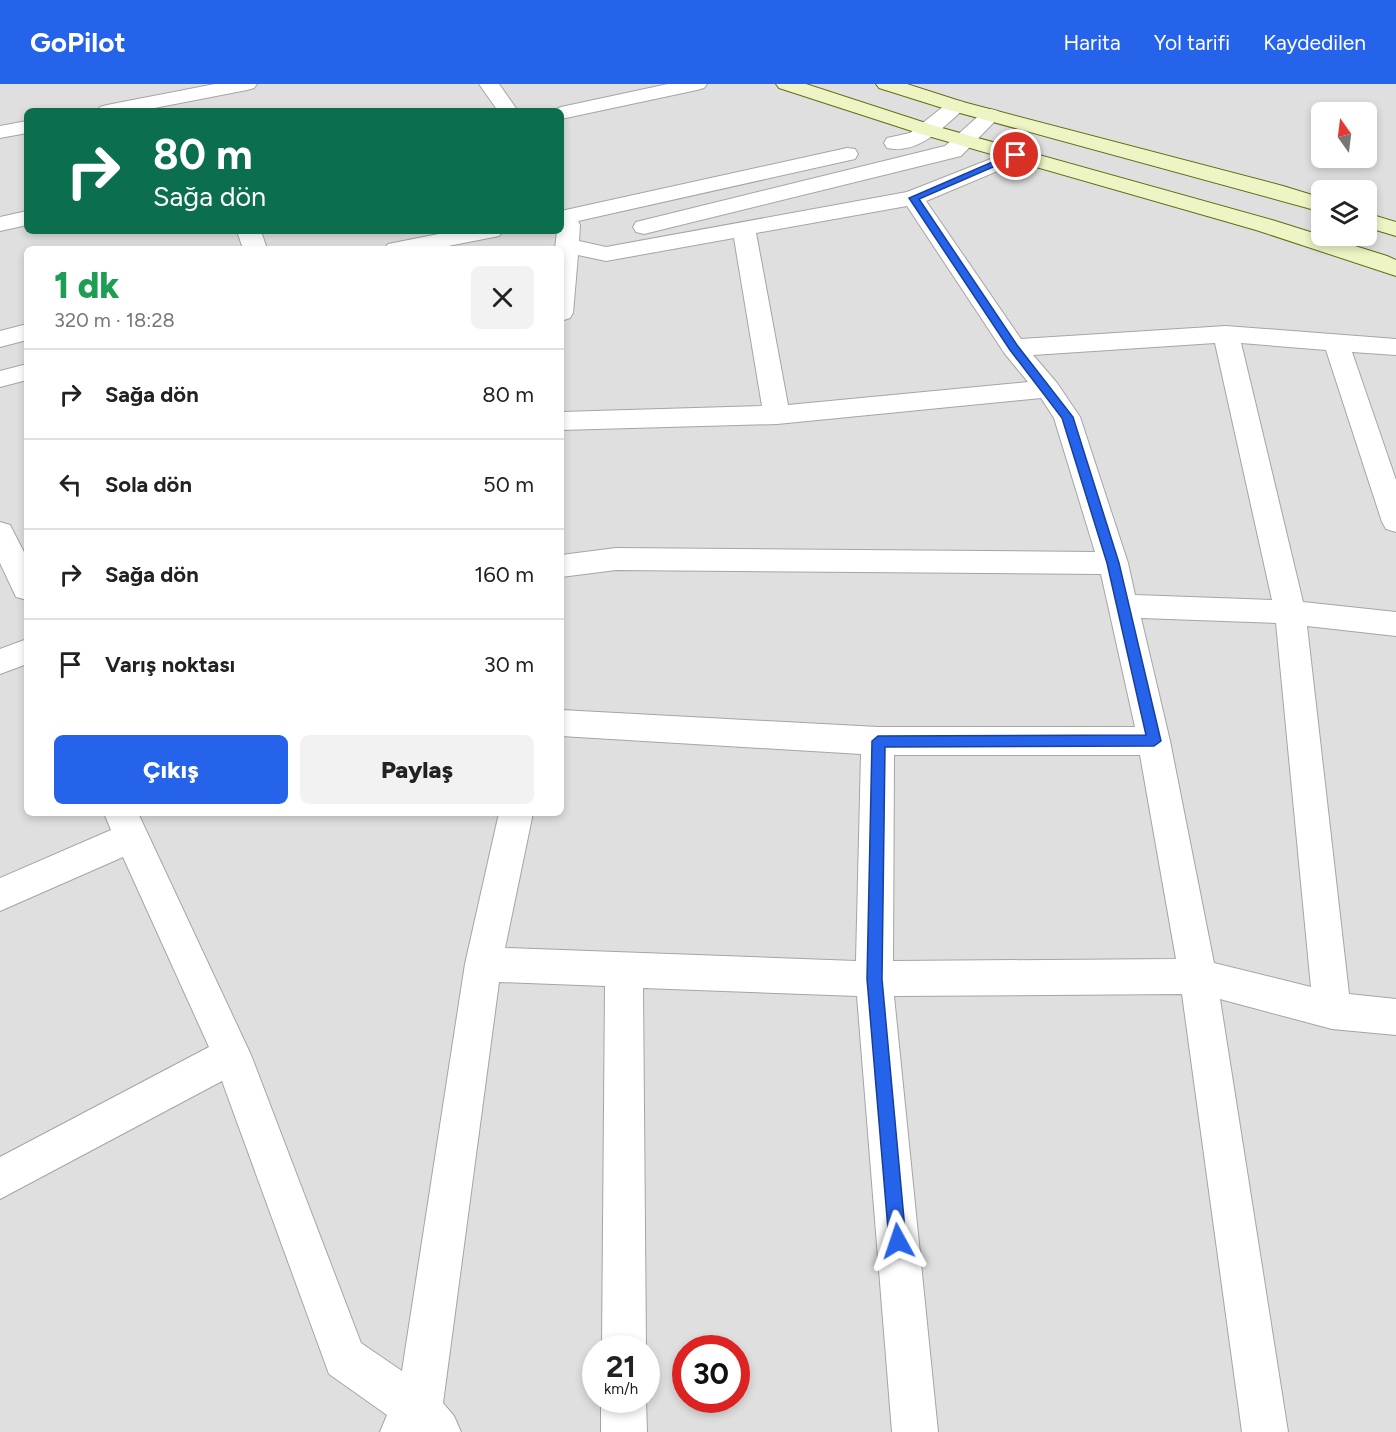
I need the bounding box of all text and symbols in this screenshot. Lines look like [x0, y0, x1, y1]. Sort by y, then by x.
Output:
text: GoPilot [30, 25, 126, 59]
text: Harita [1064, 30, 1121, 55]
text: Yol tarifi [1154, 30, 1230, 55]
text: Kaydedilen [1263, 30, 1366, 55]
north arrow [1311, 102, 1377, 168]
map controls [1311, 102, 1377, 246]
text: 80 m [153, 129, 253, 180]
pin [990, 129, 1041, 180]
icon: right [54, 132, 132, 210]
icon: arrive [999, 138, 1032, 171]
text: Sağa dön [153, 180, 266, 213]
button: layers [1311, 180, 1377, 246]
text: 1 dk [54, 264, 120, 307]
button: close [471, 266, 534, 329]
text: 320 m · 18:28 [54, 308, 175, 332]
icon: right [54, 378, 87, 411]
text: Sağa dön [105, 381, 199, 408]
text: 80 m [482, 381, 534, 408]
icon: left [54, 468, 87, 501]
text: Sola dön [105, 471, 192, 498]
text: 50 m [483, 471, 534, 498]
icon: right [54, 558, 87, 591]
text: Sağa dön [105, 561, 199, 588]
text: 160 m [474, 561, 534, 588]
icon: arrive [54, 648, 87, 681]
text: Varış noktası [105, 651, 235, 678]
text: 30 m [484, 651, 534, 678]
button: Çıkış [54, 735, 288, 804]
button: Paylaş [300, 735, 534, 804]
position arrow [866, 1209, 930, 1273]
speed limit sign: 30 [672, 1335, 750, 1413]
text: 21 [606, 1348, 636, 1385]
text: km/h [604, 1380, 638, 1398]

